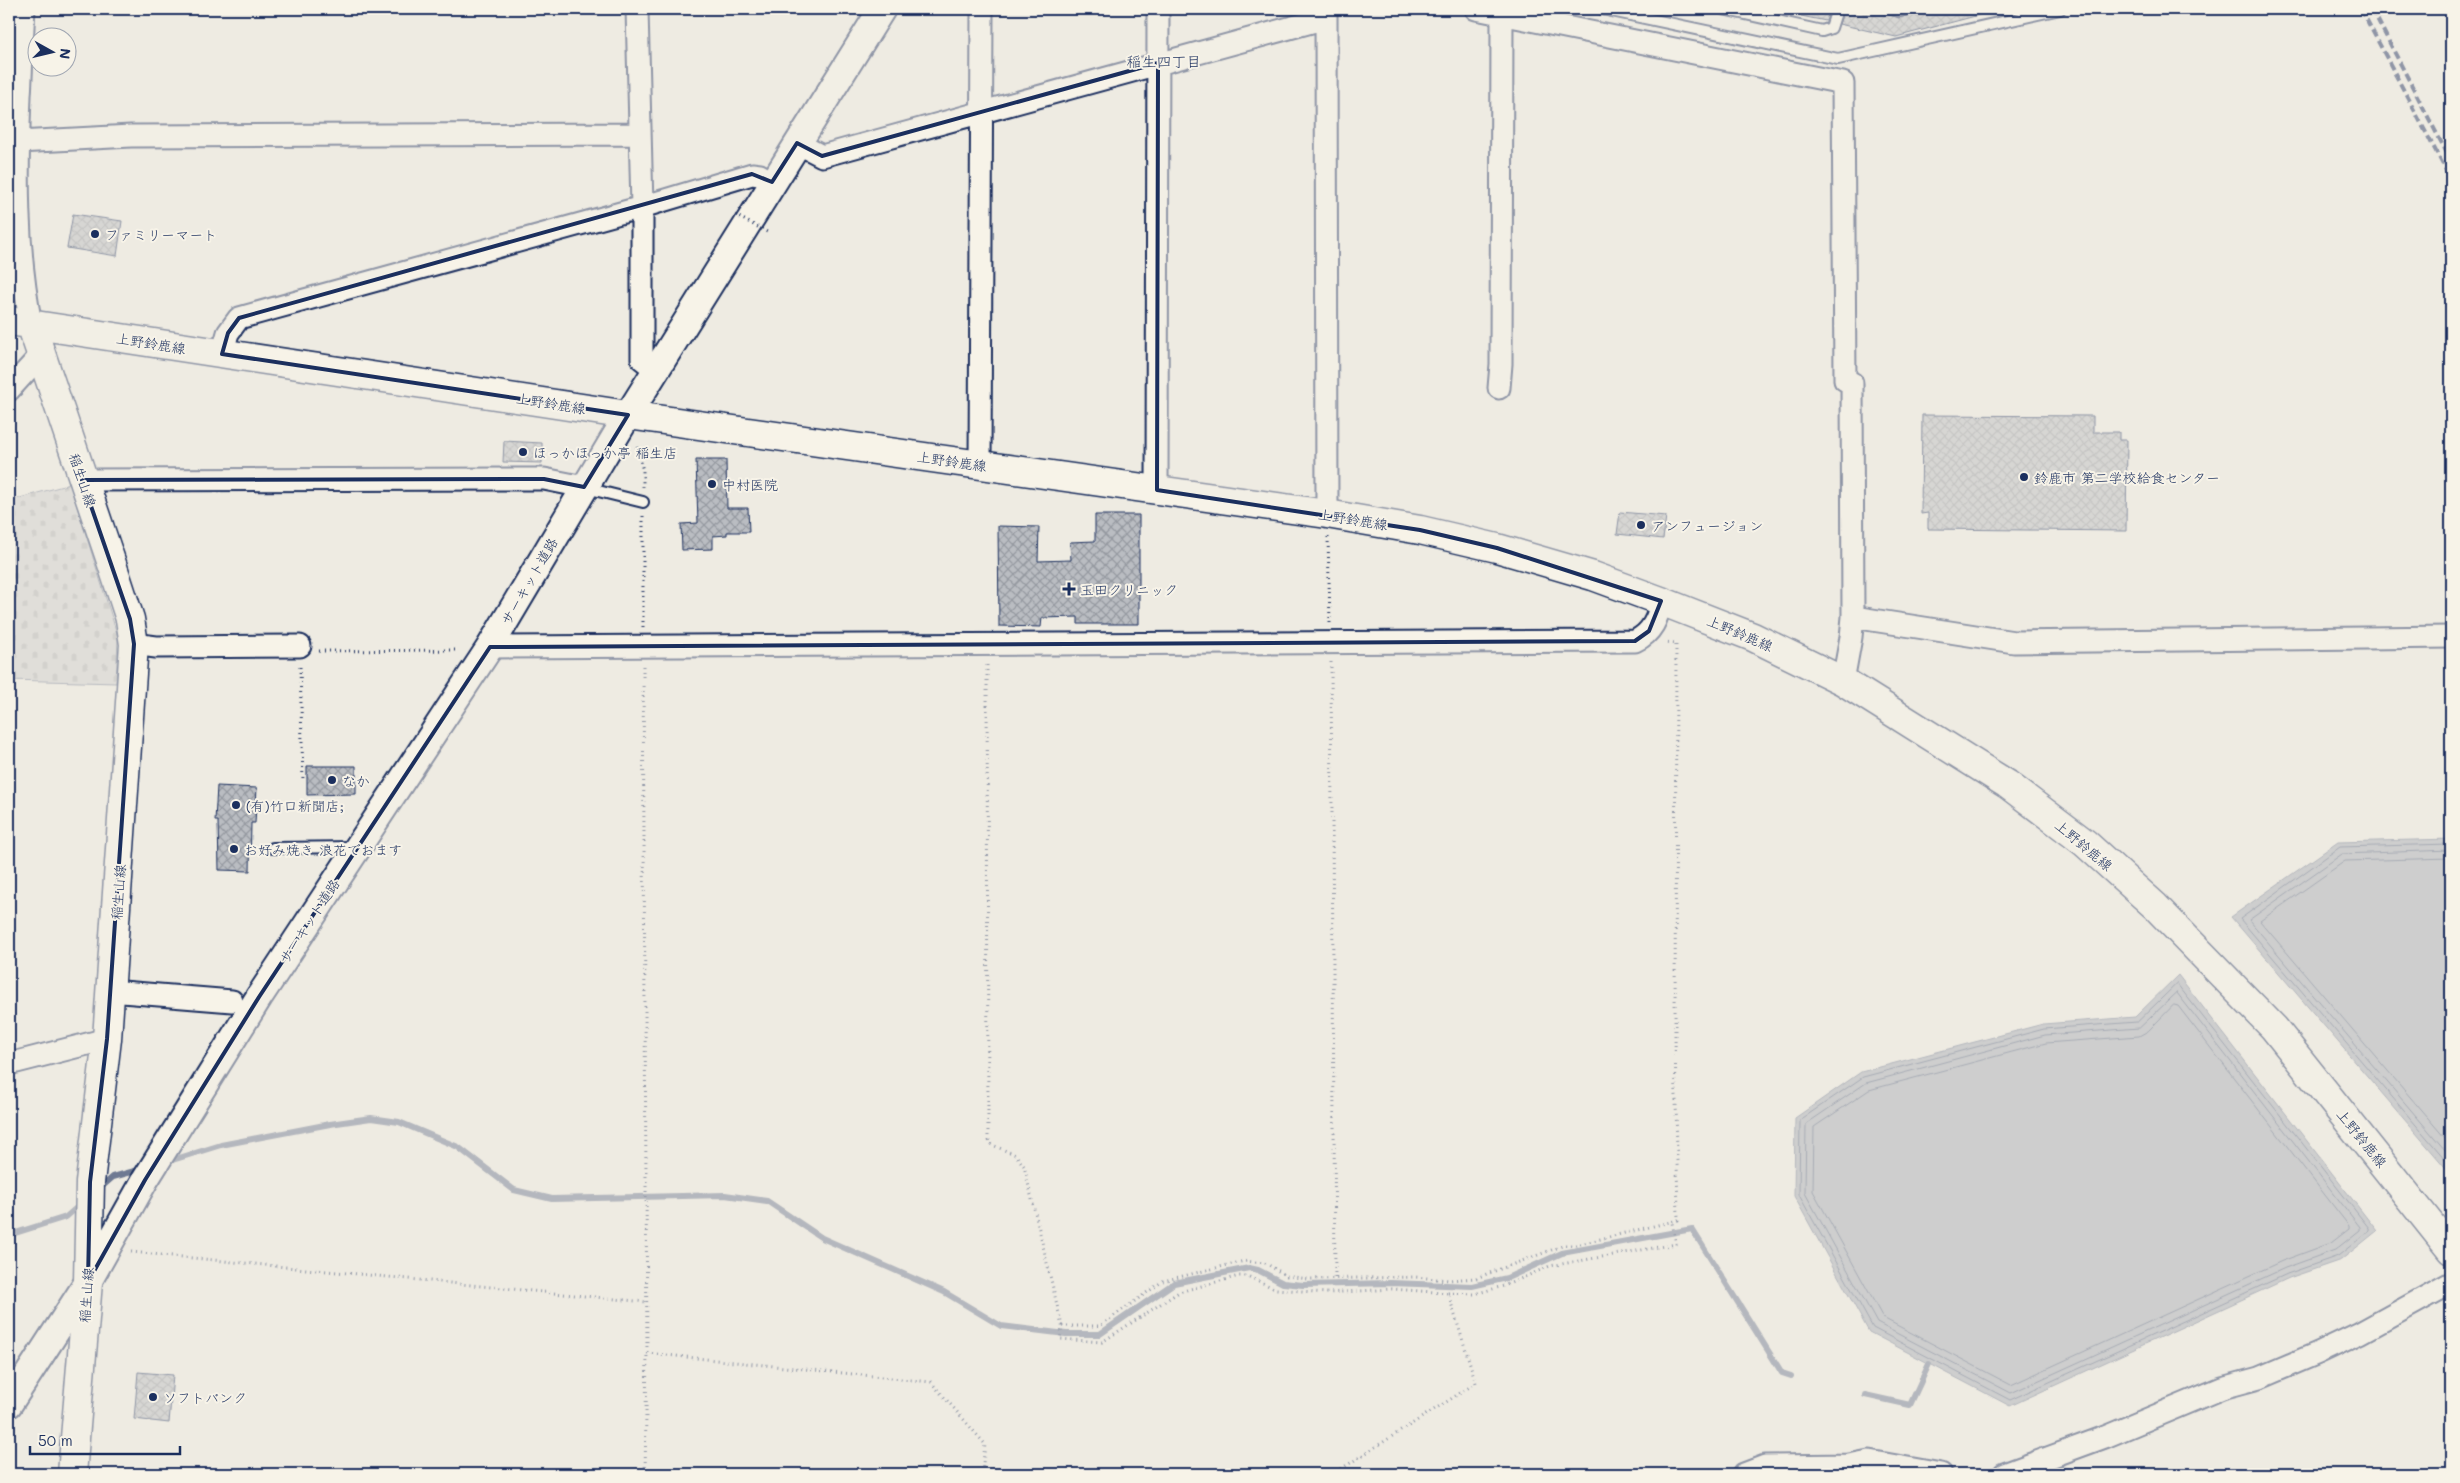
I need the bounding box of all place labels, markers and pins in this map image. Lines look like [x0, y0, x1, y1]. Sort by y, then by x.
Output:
place label: ファミリーマート [105, 225, 217, 244]
marker: ファミリーマート [89, 228, 101, 240]
place label: ほっかほっか亭 稲生店 [533, 443, 677, 462]
marker: ほっかほっか亭 稲生店 [517, 446, 529, 458]
place label: 鈴鹿市 第二学校給食センター [2034, 468, 2220, 487]
marker: 鈴鹿市 第二学校給食センター [2018, 471, 2030, 483]
place label: 中村医院 [722, 475, 778, 494]
marker: 中村医院 [706, 478, 718, 490]
place label: アンフュージョン [1651, 516, 1763, 535]
marker: アンフュージョン [1635, 519, 1647, 531]
place label: 玉田クリニック [1080, 580, 1178, 599]
marker: 玉田クリニック [1062, 582, 1076, 596]
place label: なか [342, 771, 370, 790]
marker: なか [326, 774, 338, 786]
place label: (有)竹口新聞店; [246, 796, 344, 815]
marker: (有)竹口新聞店; [230, 799, 242, 811]
place label: お好み焼き 浪花でおます [244, 840, 402, 859]
marker: お好み焼き 浪花でおます [228, 843, 240, 855]
place label: ソフトバンク [163, 1388, 247, 1407]
marker: ソフトバンク [147, 1391, 159, 1403]

